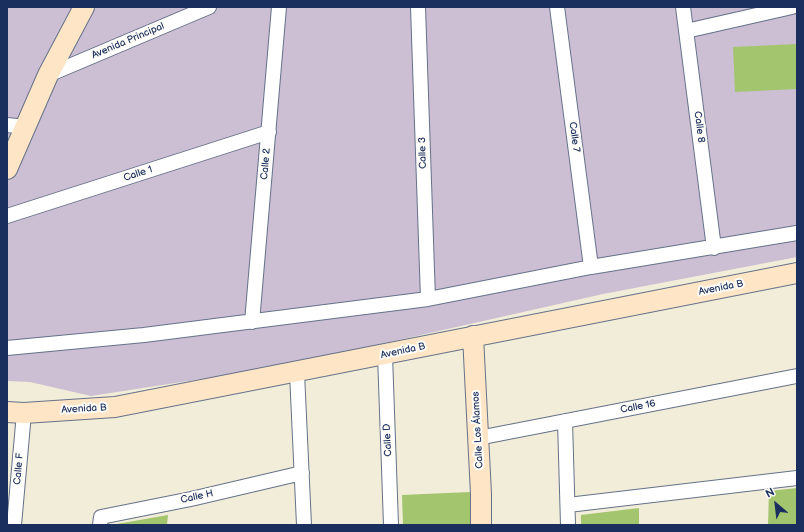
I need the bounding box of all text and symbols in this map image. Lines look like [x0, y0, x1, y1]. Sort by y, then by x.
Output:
street label: Avenida Principal [90, 20, 166, 62]
street label: Calle 8 [691, 111, 707, 143]
street label: Calle 7 [566, 121, 582, 153]
street label: Calle 3 [416, 137, 430, 169]
street label: Calle 2 [259, 148, 273, 180]
street label: Calle 1 [122, 164, 154, 184]
street label: Avenida B [698, 278, 744, 298]
street label: Avenida B [380, 340, 426, 362]
street label: Calle Los Álamos [470, 391, 486, 469]
street label: Calle 16 [619, 398, 657, 416]
street label: Avenida B [61, 402, 107, 416]
street label: Calle D [381, 423, 395, 457]
street label: Calle F [12, 453, 26, 485]
north arrow [756, 484, 796, 524]
text: N [763, 485, 777, 501]
street label: Calle H [180, 488, 214, 506]

